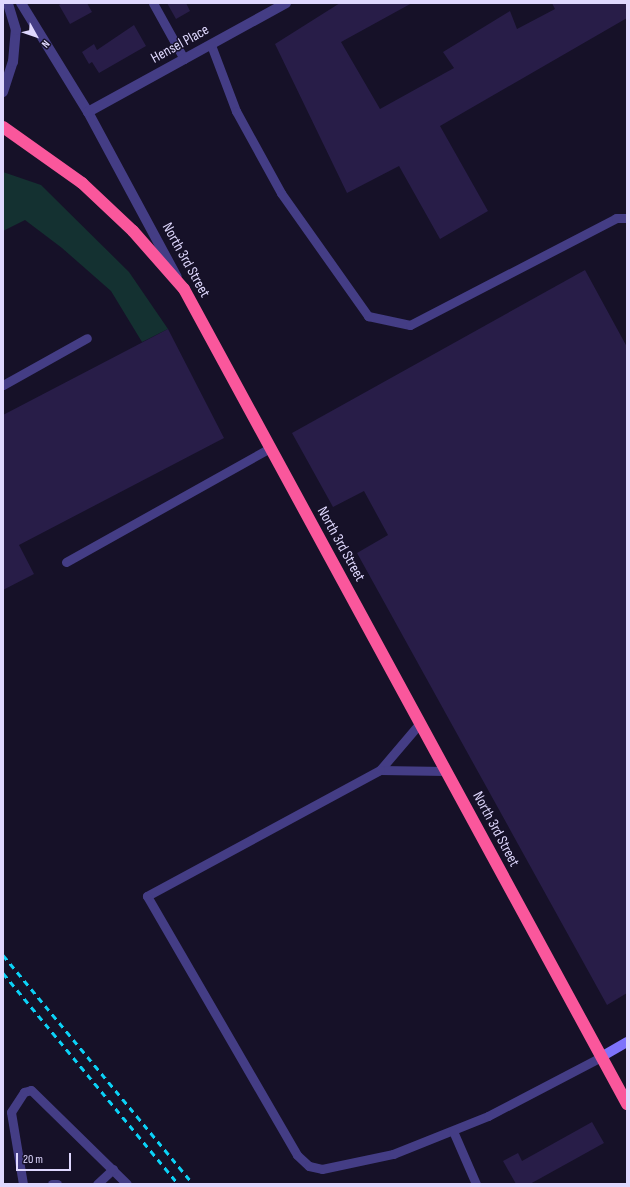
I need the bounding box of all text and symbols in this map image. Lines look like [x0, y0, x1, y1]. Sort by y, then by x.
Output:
north arrow [16, 16, 56, 56]
street label: Hensel Place [148, 21, 212, 67]
text: N [39, 38, 52, 50]
street label: North 3rd Street [158, 220, 214, 300]
street label: North 3rd Street [313, 504, 369, 584]
street label: North 3rd Street [469, 788, 523, 870]
scale bar [18, 1145, 73, 1171]
text: 20 m [23, 1152, 43, 1167]

